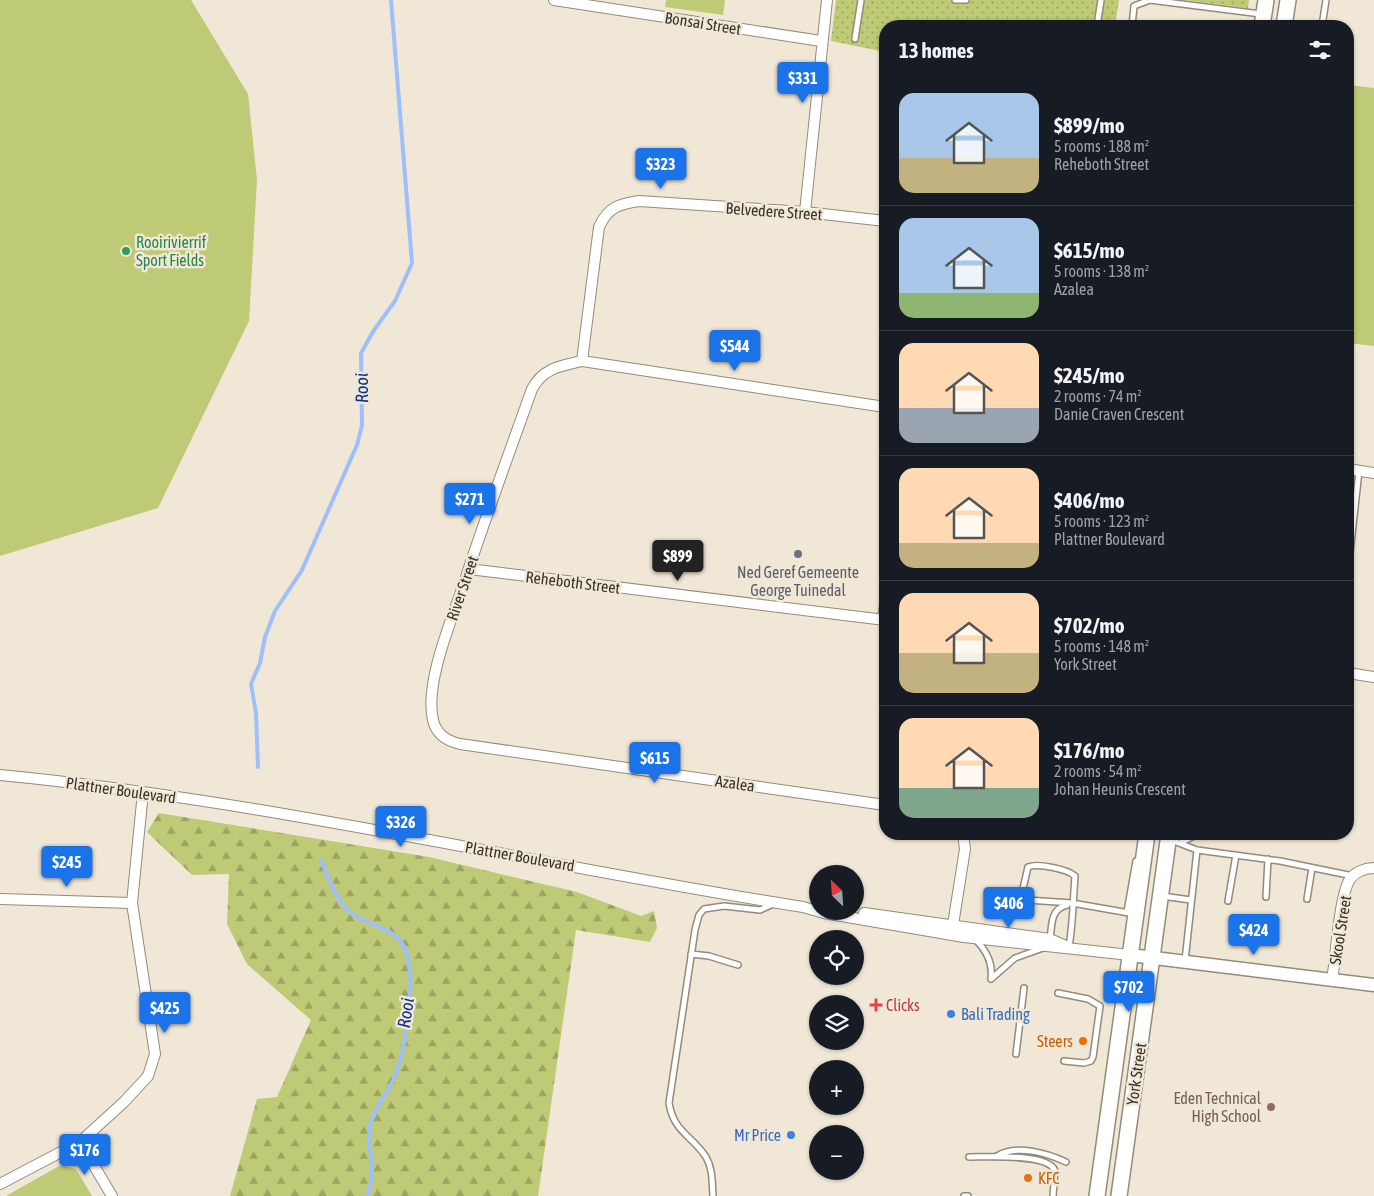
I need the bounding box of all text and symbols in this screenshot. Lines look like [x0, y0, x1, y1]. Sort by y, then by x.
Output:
street label: Bonsai Street [664, 8, 743, 38]
icon: filters [1306, 36, 1334, 64]
text: 13 homes [899, 38, 974, 62]
pin: $331 [773, 62, 833, 104]
text: $331 [788, 69, 818, 87]
icon: home [939, 113, 999, 173]
text: $899/mo [1054, 113, 1125, 137]
text: 5 rooms · 188 m² [1054, 137, 1149, 155]
pin: $323 [631, 148, 691, 190]
text: $323 [646, 155, 676, 173]
text: Reheboth Street [1054, 155, 1149, 173]
street label: Belvedere Street [725, 199, 823, 223]
place label: Rooirivierrif Sport Fields [136, 233, 207, 270]
icon: home [939, 238, 999, 298]
text: $615/mo [1054, 238, 1125, 262]
marker: Rooirivierrif Sport Fields [120, 245, 132, 257]
text: 5 rooms · 138 m² [1054, 262, 1149, 280]
text: Azalea [1054, 280, 1094, 298]
pin: $544 [705, 330, 765, 372]
text: $544 [720, 337, 750, 355]
icon: home [939, 363, 999, 423]
text: $245/mo [1054, 363, 1125, 387]
water label: Rooi [351, 373, 372, 403]
text: 2 rooms · 74 m² [1054, 387, 1142, 405]
text: Danie Craven Crescent [1054, 405, 1184, 423]
pin: $271 [440, 482, 500, 525]
icon: home [939, 488, 999, 548]
text: $406/mo [1054, 488, 1125, 512]
text: $271 [455, 490, 485, 508]
text: 5 rooms · 123 m² [1054, 512, 1149, 530]
text: Plattner Boulevard [1054, 530, 1165, 548]
pin: $899 [648, 540, 708, 582]
text: $899 [663, 547, 693, 565]
marker: Ned Geref Gemeente George Tuinedal [792, 548, 804, 560]
street label: River Street [443, 553, 482, 623]
place label: Ned Geref Gemeente George Tuinedal [737, 563, 859, 600]
street label: Reheboth Street [525, 567, 622, 597]
icon: home [939, 613, 999, 673]
text: $702/mo [1054, 613, 1125, 637]
text: 5 rooms · 148 m² [1054, 637, 1149, 655]
text: York Street [1054, 655, 1117, 673]
icon: home [939, 738, 999, 798]
text: $176/mo [1054, 738, 1125, 762]
pin: $615 [625, 742, 685, 784]
text: $615 [640, 749, 670, 767]
text: 2 rooms · 54 m² [1054, 762, 1142, 780]
street label: Azalea [714, 771, 756, 795]
street label: Plattner Boulevard [65, 773, 177, 807]
text: Johan Heunis Crescent [1054, 780, 1186, 798]
pin: $326 [371, 806, 431, 848]
text: $326 [386, 813, 416, 831]
street label: Plattner Boulevard [464, 838, 576, 874]
pin: $245 [37, 846, 97, 888]
text: $245 [52, 853, 82, 871]
north arrow [809, 865, 864, 920]
map controls [809, 865, 864, 1180]
pin: $406 [979, 886, 1039, 929]
text: $406 [994, 894, 1024, 912]
street label: Skool Street [1326, 894, 1354, 966]
pin: $424 [1224, 914, 1284, 956]
text: $424 [1239, 921, 1269, 939]
button: locate [809, 930, 864, 985]
pin: $702 [1099, 970, 1159, 1013]
text: $702 [1114, 978, 1144, 996]
pin: $425 [135, 992, 195, 1034]
button: layers [809, 995, 864, 1050]
place label: Clicks [886, 996, 920, 1014]
water label: Rooi [393, 997, 418, 1029]
text: $425 [150, 999, 180, 1017]
marker: Clicks [870, 999, 882, 1011]
place label: Bali Trading [961, 1005, 1030, 1024]
marker: Bali Trading [945, 1008, 957, 1020]
place label: Steers [1037, 1032, 1073, 1050]
marker: Steers [1077, 1035, 1089, 1047]
street label: York Street [1123, 1041, 1149, 1106]
button: + [809, 1060, 864, 1115]
place label: Eden Technical High School [1173, 1089, 1262, 1126]
marker: Eden Technical High School [1265, 1101, 1277, 1113]
button: − [809, 1125, 864, 1180]
place label: Mr Price [734, 1126, 781, 1144]
marker: Mr Price [785, 1129, 797, 1141]
pin: $176 [55, 1134, 115, 1176]
text: $176 [70, 1141, 100, 1159]
place label: KFC [1038, 1169, 1060, 1187]
marker: KFC [1022, 1172, 1034, 1184]

